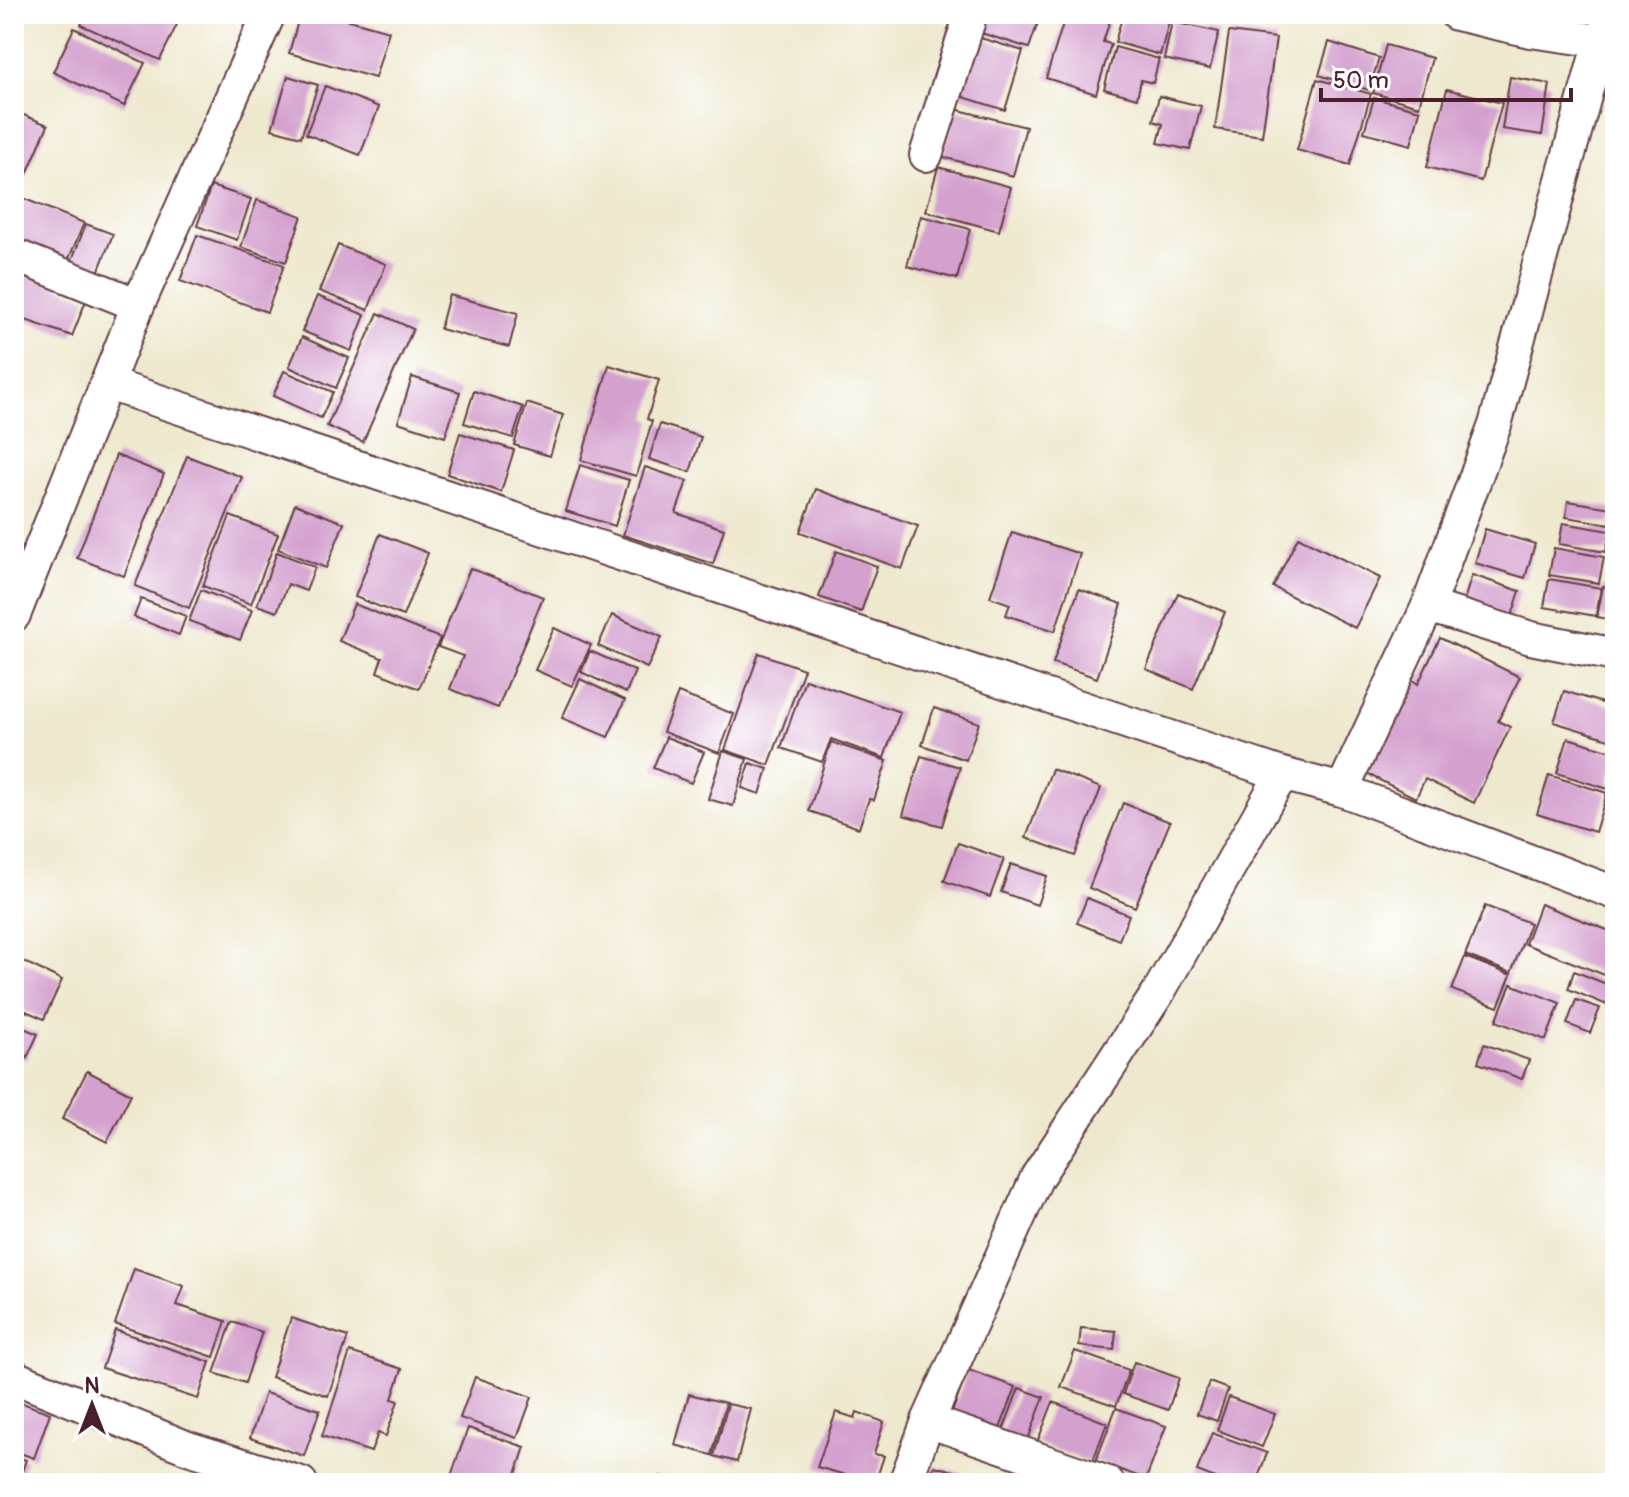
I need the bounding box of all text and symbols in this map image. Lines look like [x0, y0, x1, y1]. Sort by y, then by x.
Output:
scale bar [1321, 52, 1571, 102]
text: 50 m [1333, 66, 1389, 95]
north arrow [52, 1365, 132, 1445]
text: N [85, 1372, 100, 1400]

